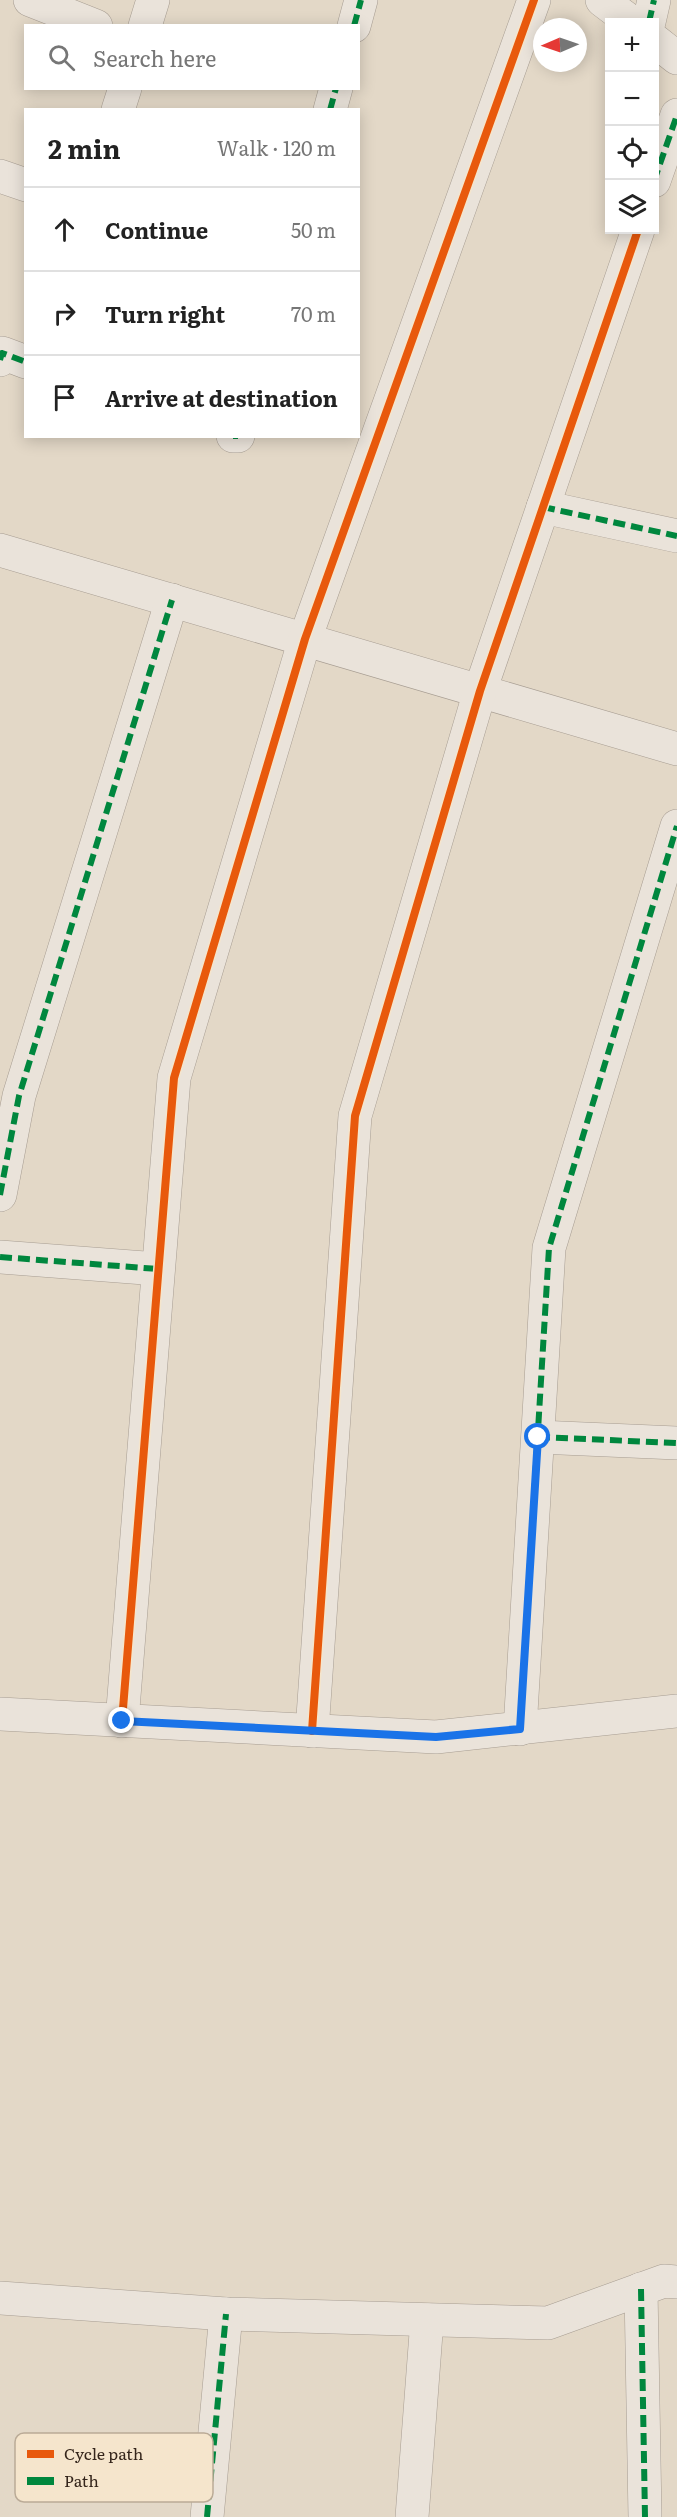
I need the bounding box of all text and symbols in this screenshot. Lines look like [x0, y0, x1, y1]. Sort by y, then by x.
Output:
north arrow [533, 18, 587, 72]
map controls [605, 18, 659, 234]
button: + [605, 18, 659, 72]
search box [24, 24, 360, 90]
icon: search [45, 41, 78, 74]
text: Search here [93, 41, 216, 74]
button: − [605, 72, 659, 126]
button: locate [605, 126, 659, 180]
text: 2 min [48, 128, 121, 167]
text: Walk · 120 m [217, 132, 336, 162]
button: layers [605, 180, 659, 234]
icon: ahead [48, 213, 81, 246]
text: Continue [105, 213, 208, 246]
text: 50 m [291, 214, 336, 244]
icon: right [48, 297, 81, 330]
text: Turn right [105, 297, 225, 330]
text: 70 m [291, 298, 336, 328]
icon: arrive [48, 381, 81, 414]
text: Arrive at destination [105, 381, 338, 414]
route start [524, 1423, 550, 1449]
route end [108, 1707, 134, 1733]
legend [15, 2433, 213, 2502]
text: Cycle path [64, 2441, 144, 2465]
text: Path [64, 2468, 99, 2492]

